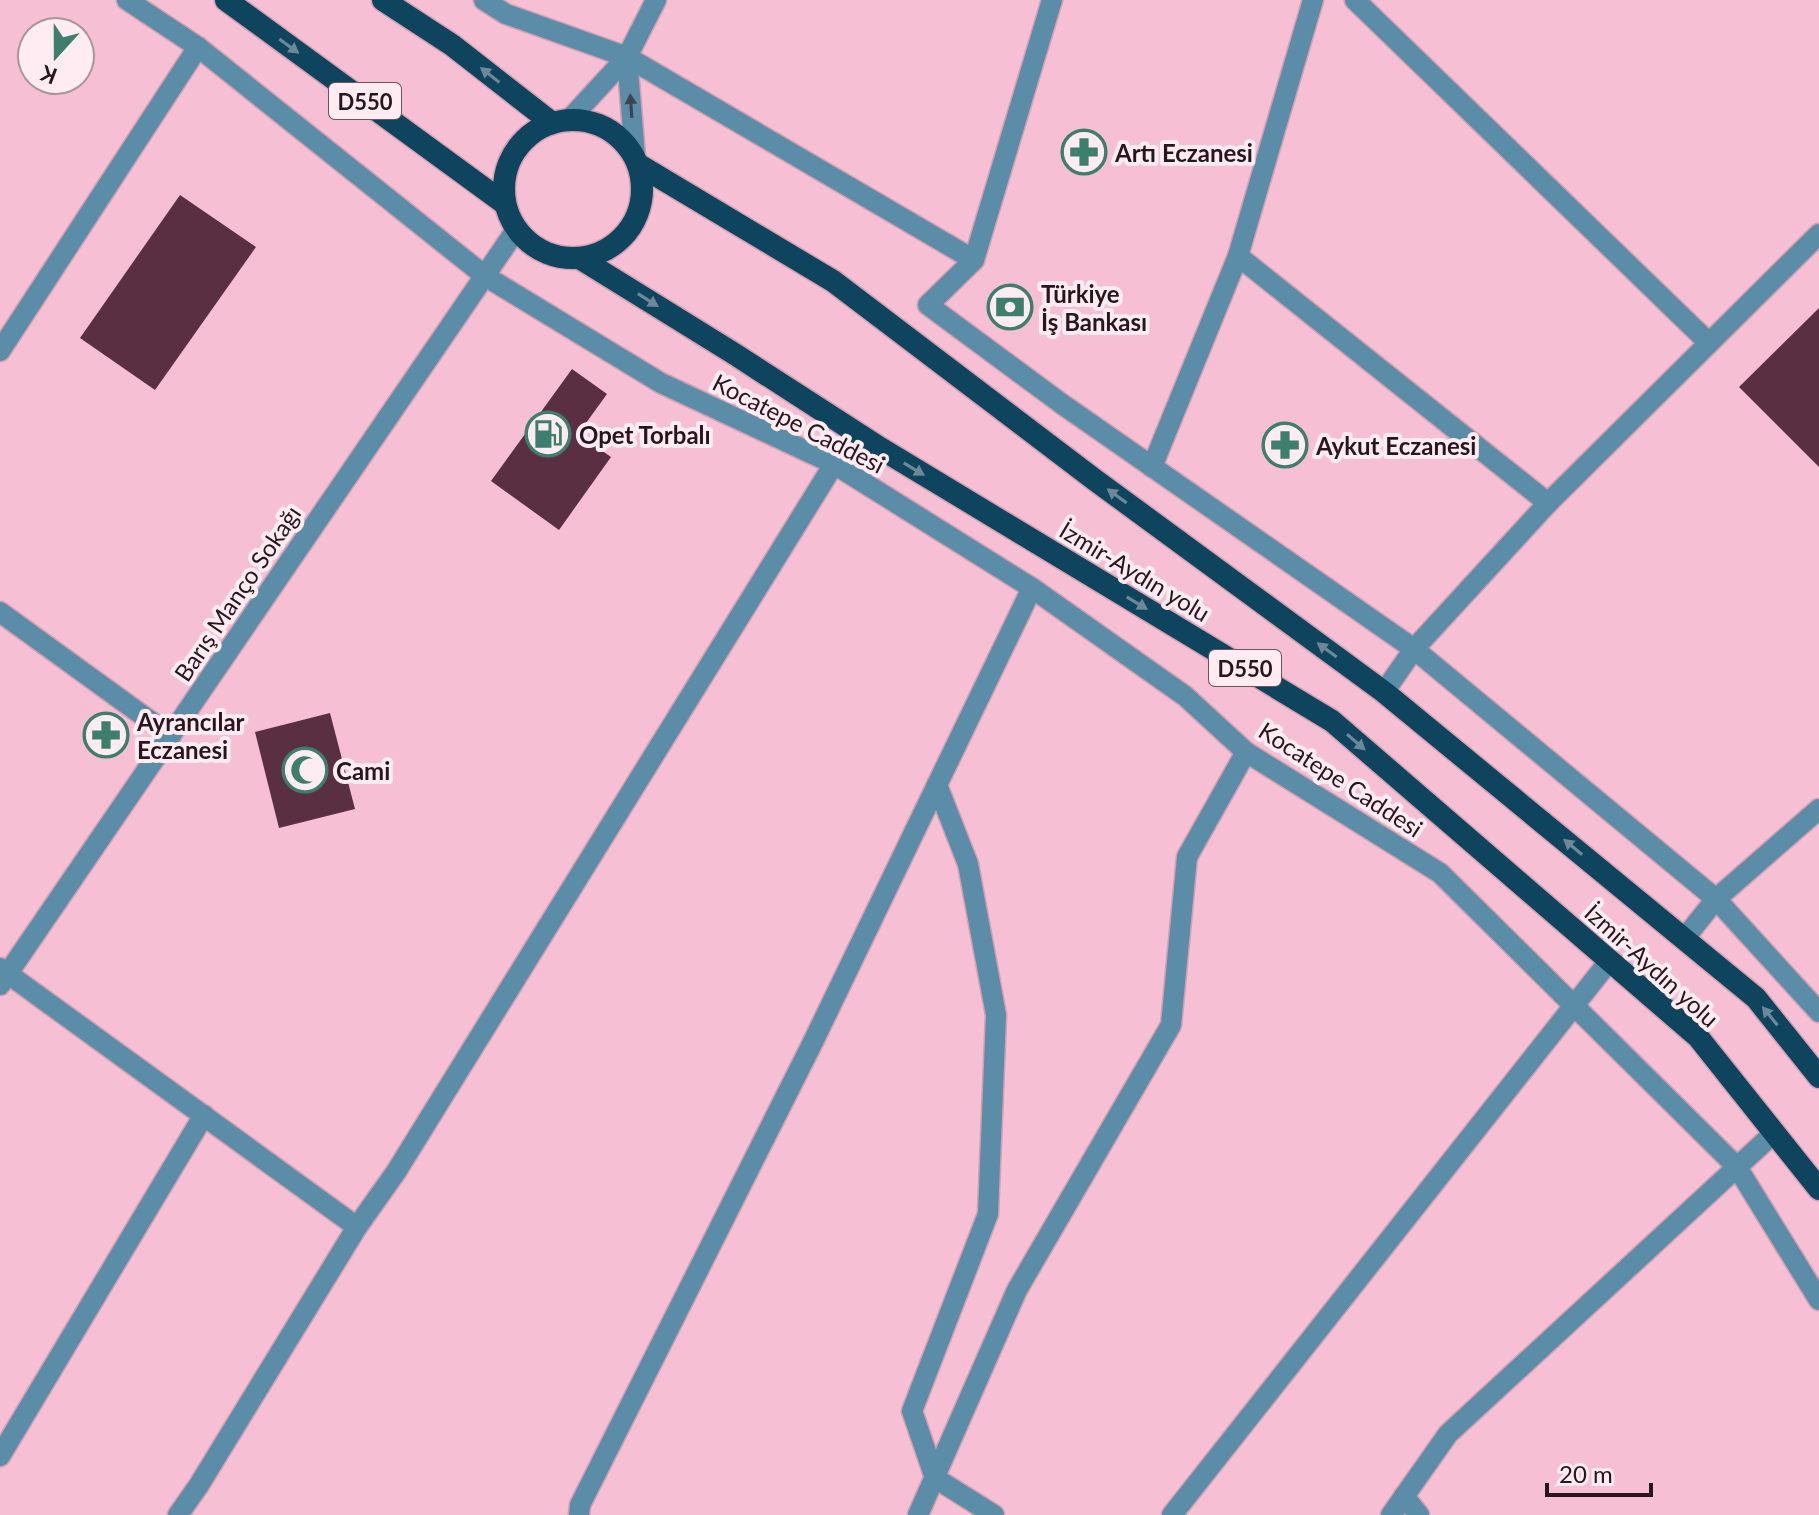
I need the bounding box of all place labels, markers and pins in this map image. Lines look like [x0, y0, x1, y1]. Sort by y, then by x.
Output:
pharmacy icon: Artı Eczanesi [1060, 128, 1108, 176]
place label: Artı Eczanesi [1114, 138, 1253, 167]
place label: Türkiye İş Bankası [1041, 279, 1147, 336]
bank icon: Türkiye İş Bankası [986, 283, 1034, 331]
fuel station icon: Opet Torbalı [524, 410, 572, 458]
place label: Opet Torbalı [579, 420, 711, 449]
pharmacy icon: Aykut Eczanesi [1261, 421, 1309, 469]
place label: Aykut Eczanesi [1315, 431, 1476, 460]
place label: Ayrancılar Eczanesi [136, 707, 245, 764]
pharmacy icon: Ayrancılar Eczanesi [82, 711, 130, 759]
mosque icon: Cami [281, 746, 329, 794]
place label: Cami [336, 756, 390, 785]

